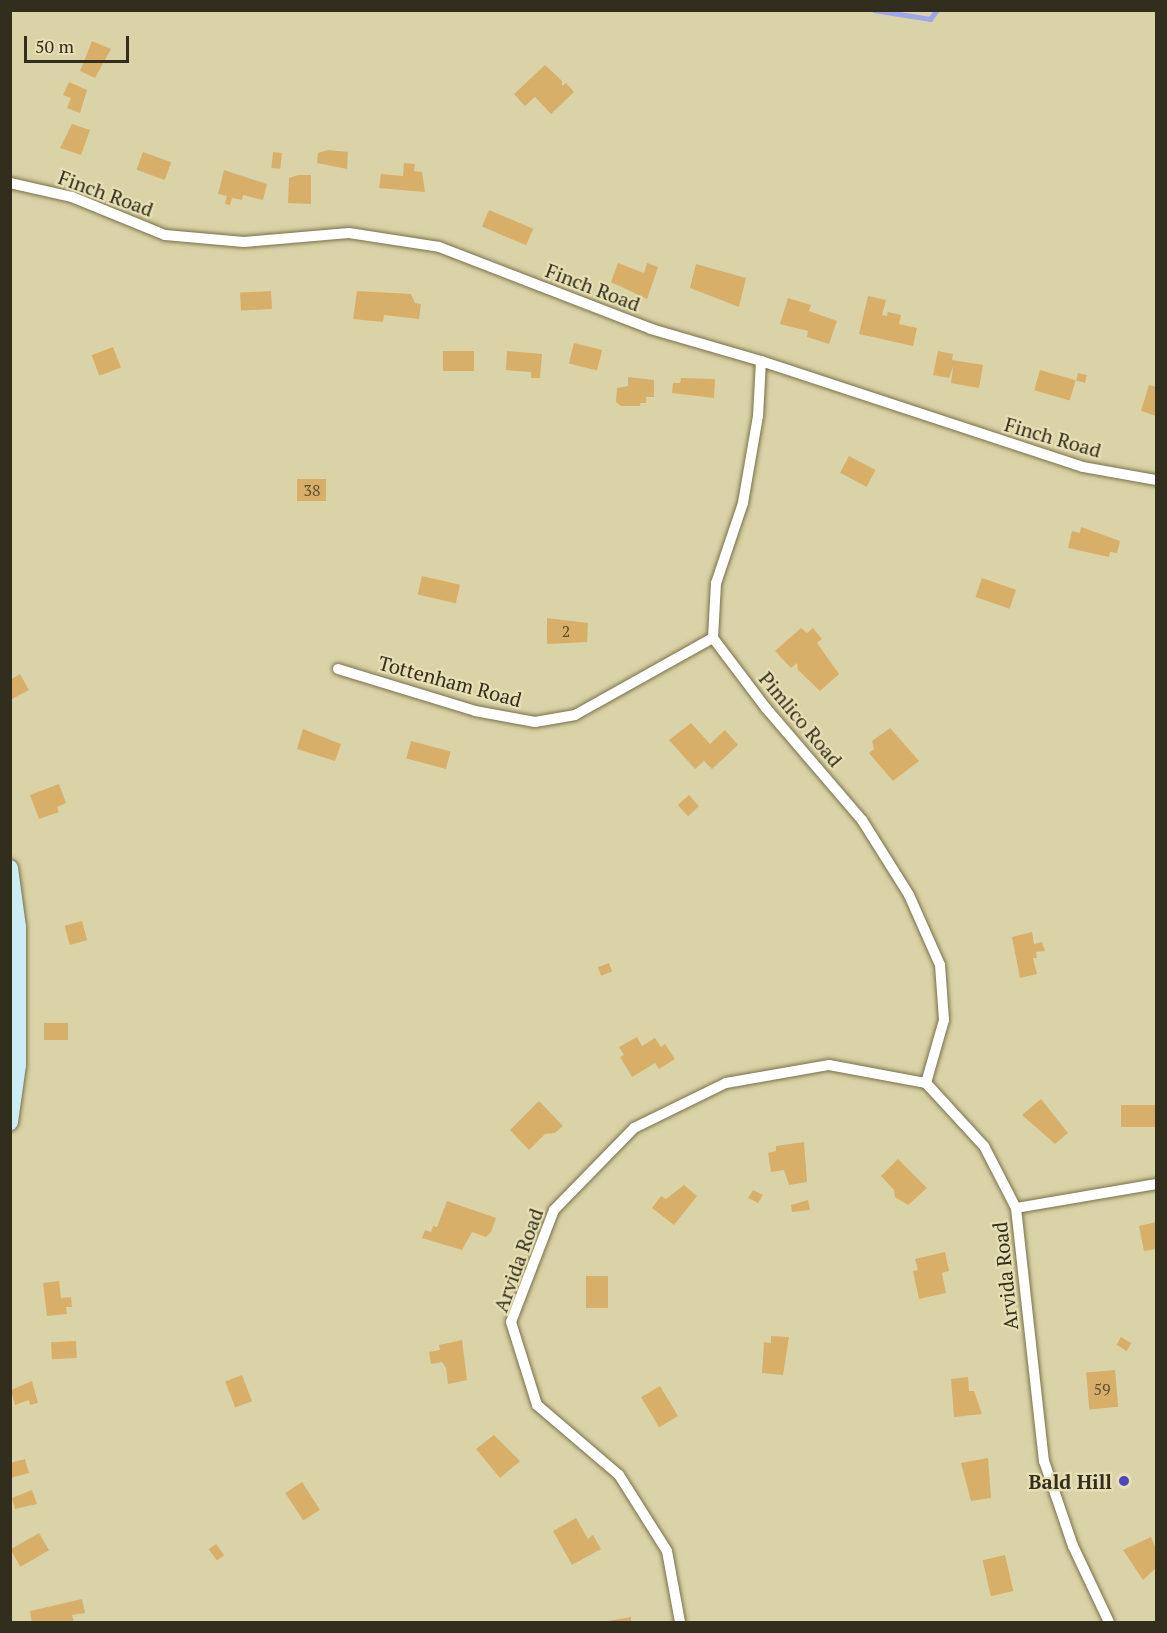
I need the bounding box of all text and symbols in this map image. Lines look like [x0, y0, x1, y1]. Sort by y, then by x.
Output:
scale bar [27, 24, 132, 62]
text: 50 m [35, 34, 74, 58]
street label: Finch Road [55, 165, 157, 221]
street label: Finch Road [542, 258, 644, 316]
street label: Finch Road [1002, 412, 1104, 462]
house number: 38 [303, 480, 321, 500]
house number: 2 [562, 621, 570, 641]
street label: Tottenham Road [376, 650, 524, 712]
street label: Pimlico Road [754, 667, 848, 771]
street label: Arvida Road [488, 1205, 548, 1315]
street label: Arvida Road [987, 1221, 1023, 1331]
house number: 59 [1093, 1379, 1111, 1399]
place label: Bald Hill [1029, 1469, 1112, 1493]
marker: Bald Hill [1117, 1474, 1131, 1488]

